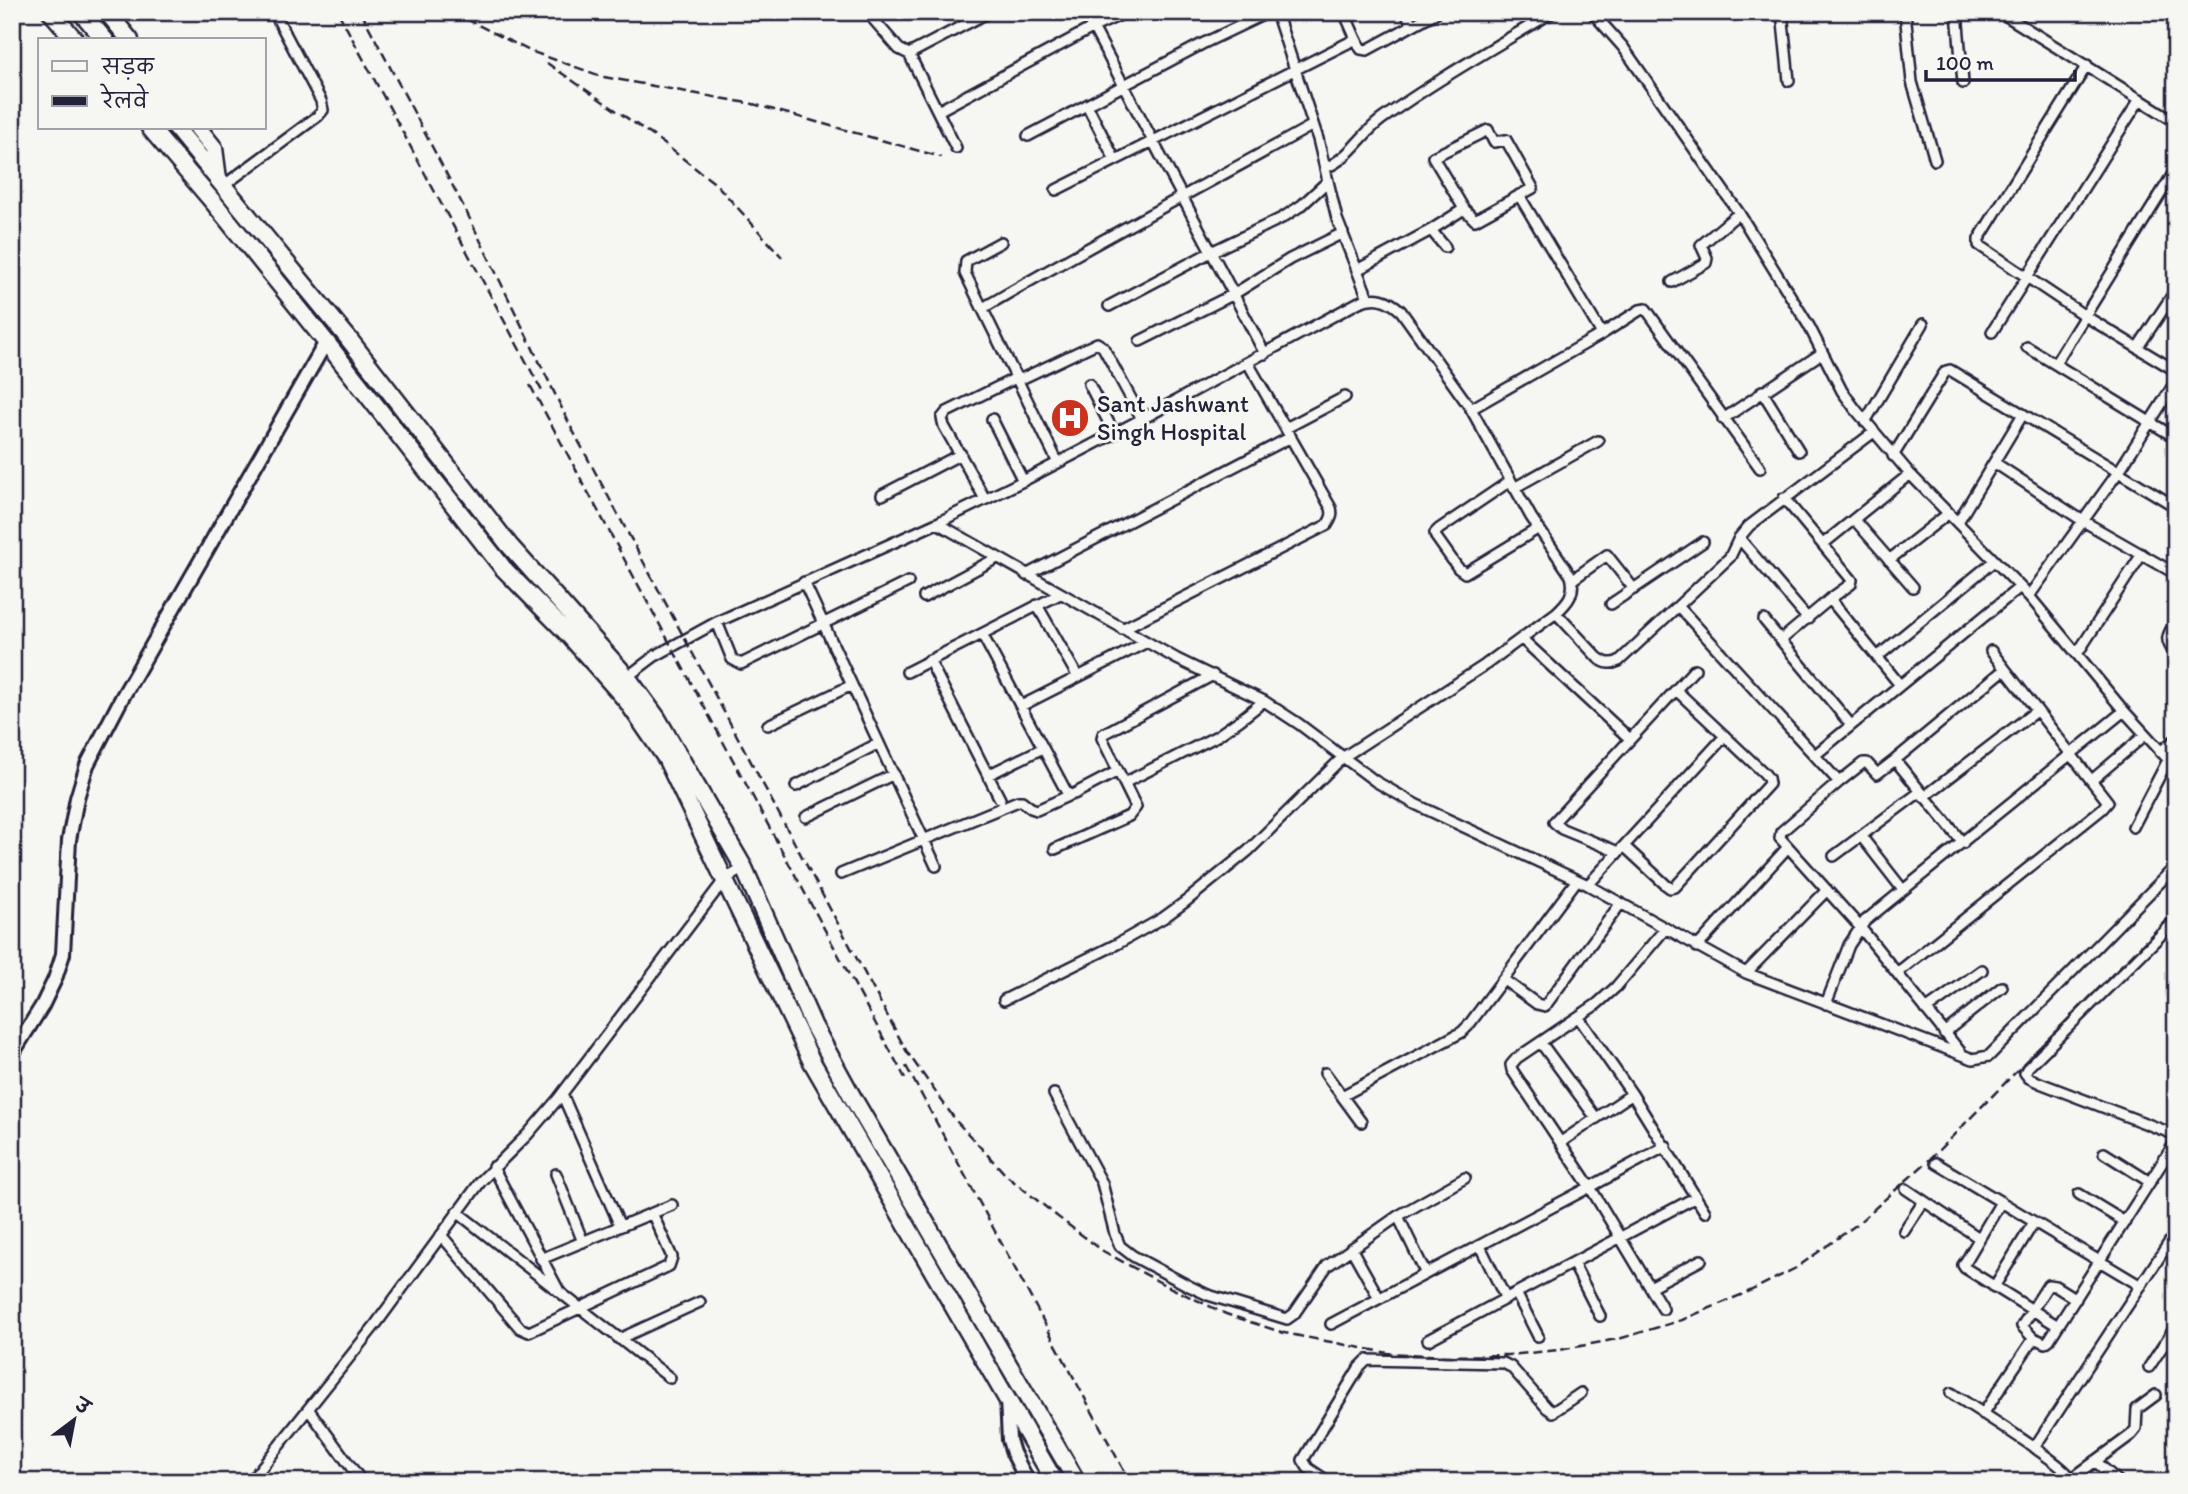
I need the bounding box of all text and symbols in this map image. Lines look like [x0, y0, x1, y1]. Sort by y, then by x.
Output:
legend [38, 38, 266, 130]
scale bar [1926, 38, 2074, 82]
text: 100 m [1936, 50, 1994, 75]
text: सड़क [101, 54, 155, 80]
text: रेलवे [99, 83, 149, 113]
place label: Sant Jashwant Singh Hospital [1097, 389, 1249, 446]
hospital icon: Sant Jashwant Singh Hospital [1049, 397, 1091, 439]
north arrow [38, 1386, 108, 1456]
text: उ [70, 1392, 96, 1420]

